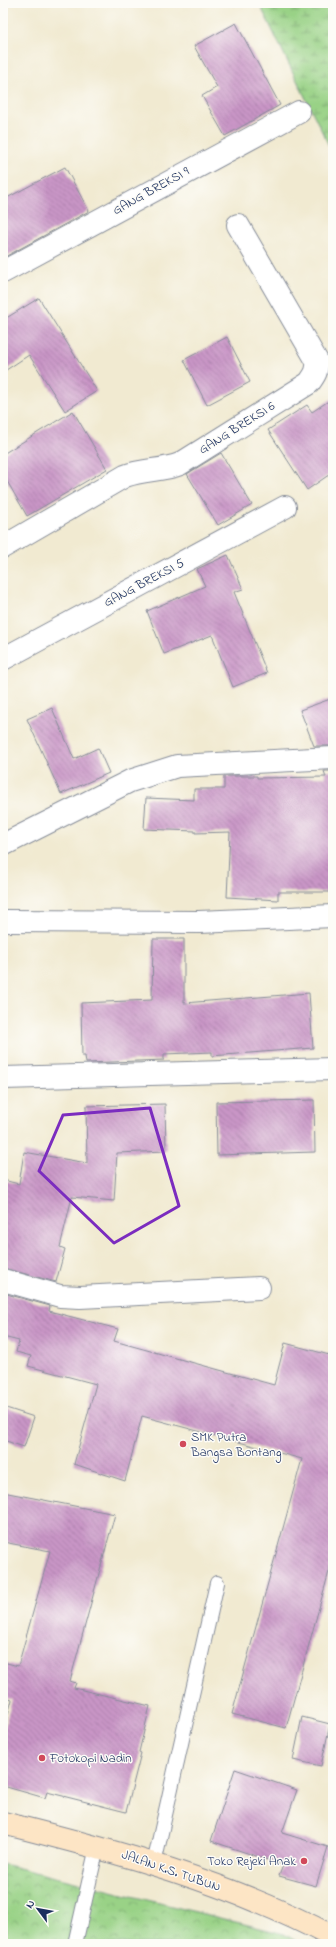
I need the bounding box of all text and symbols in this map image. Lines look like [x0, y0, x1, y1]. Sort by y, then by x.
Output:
street label: GANG BREKSI 9 [109, 162, 193, 220]
street label: GANG BREKSI 6 [195, 397, 279, 459]
street label: GANG BREKSI 5 [100, 554, 188, 612]
place label: SMK Putra Bangsa Bontang [190, 1428, 282, 1463]
marker: SMK Putra Bangsa Bontang [178, 1439, 188, 1449]
place label: Fotokopi Nadin [49, 1749, 132, 1768]
marker: Fotokopi Nadin [37, 1753, 47, 1763]
street label: JALAN K.S. TUBUN [119, 1845, 223, 1897]
place label: Toko Rejeki Anak [207, 1852, 296, 1871]
marker: Toko Rejeki Anak [299, 1856, 309, 1866]
north arrow [18, 1889, 58, 1929]
text: N [22, 1897, 39, 1912]

